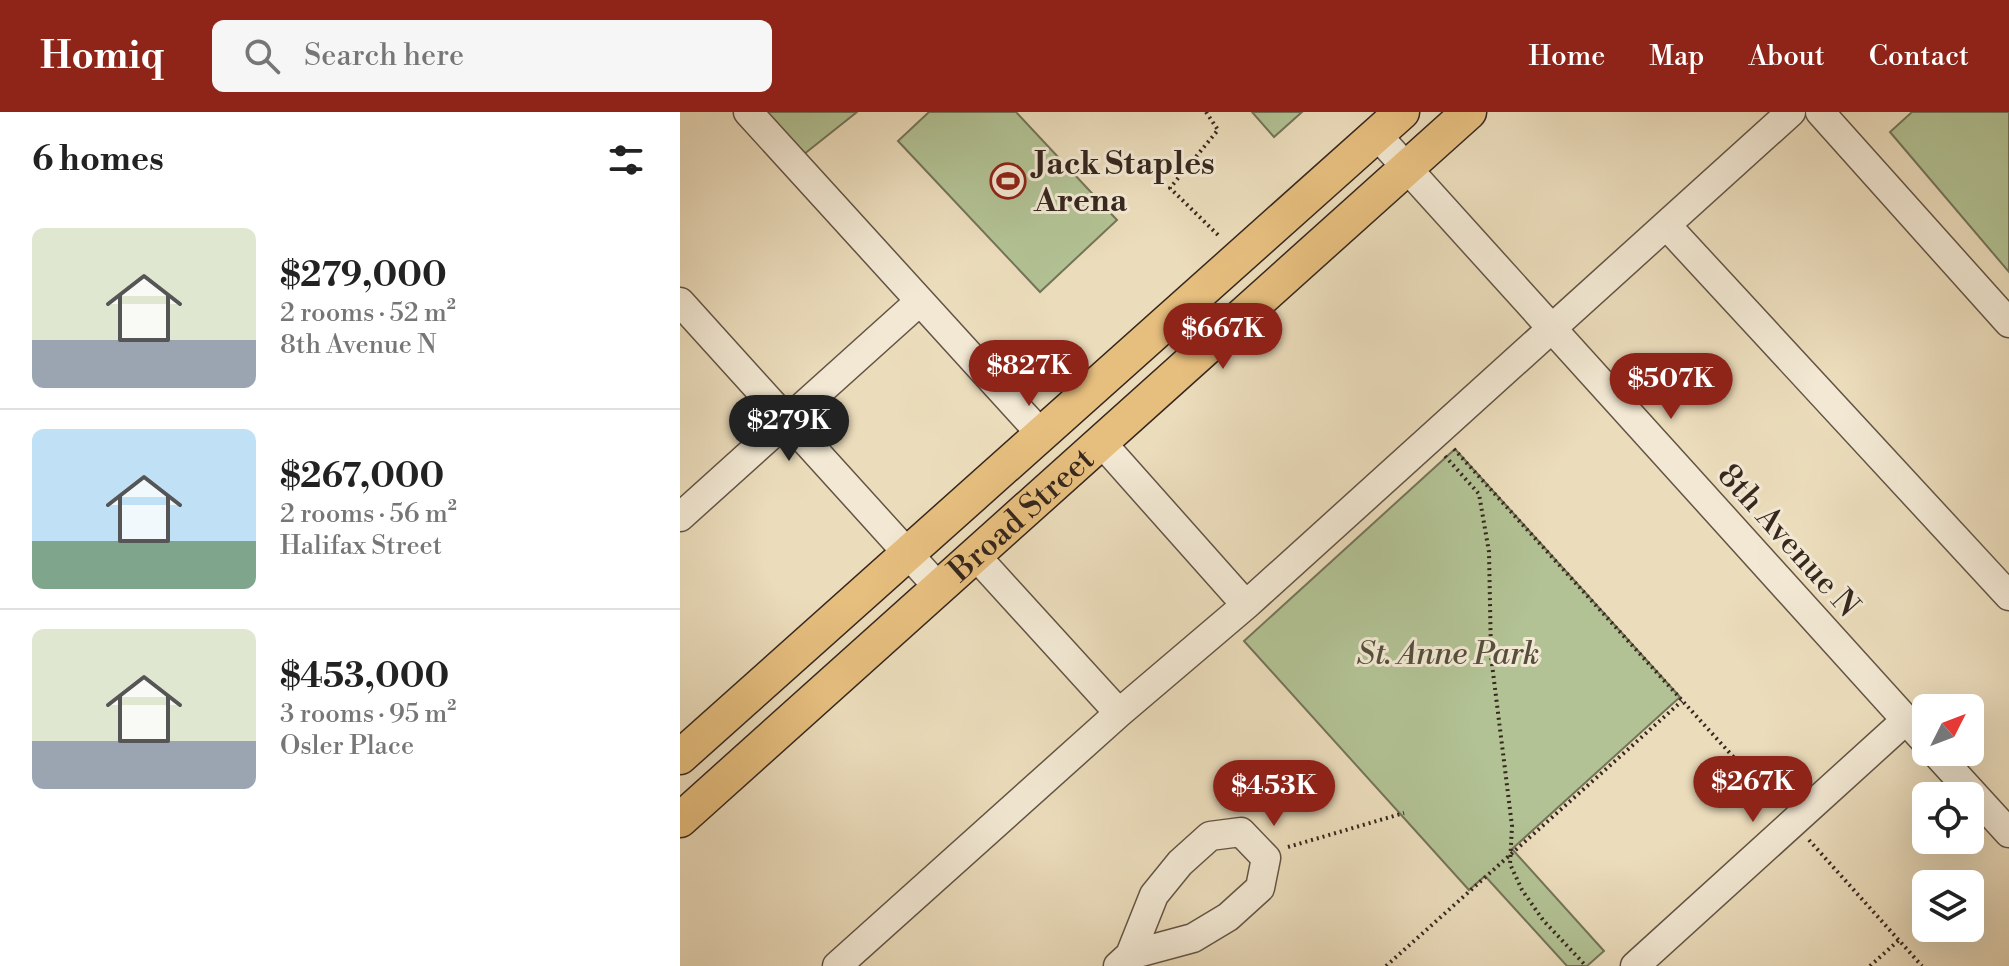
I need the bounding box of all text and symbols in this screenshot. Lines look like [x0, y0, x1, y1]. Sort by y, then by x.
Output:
search box [212, 20, 772, 92]
text: Homiq [40, 33, 164, 80]
icon: search [240, 34, 284, 78]
text: Search here [304, 37, 464, 75]
text: Home [1529, 39, 1605, 74]
text: Map [1649, 39, 1704, 74]
text: About [1748, 39, 1825, 74]
text: Contact [1869, 39, 1969, 74]
icon: filters [604, 138, 648, 182]
text: 6 homes [32, 139, 164, 181]
place label: Jack Staples Arena [1030, 144, 1215, 221]
sports icon: Jack Staples Arena [989, 162, 1027, 200]
text: $279,000 [280, 255, 447, 297]
icon: home [96, 260, 192, 356]
text: 2 rooms · 52 m² [280, 297, 456, 329]
pin: $667K [1167, 303, 1279, 371]
text: $667K [1181, 313, 1265, 345]
text: 8th Avenue N [280, 329, 437, 361]
pin: $827K [973, 340, 1085, 408]
text: $827K [987, 350, 1071, 382]
pin: $507K [1615, 353, 1727, 421]
text: $507K [1628, 363, 1714, 395]
pin: $279K [733, 395, 845, 463]
text: $279K [747, 405, 831, 437]
street label: Broad Street [940, 439, 1103, 591]
text: $267,000 [280, 456, 444, 498]
street label: 8th Avenue N [1709, 456, 1868, 626]
icon: home [96, 461, 192, 557]
text: 2 rooms · 56 m² [280, 498, 457, 530]
text: Halifax Street [280, 530, 442, 562]
park label: St. Anne Park [1357, 634, 1539, 674]
text: $453,000 [280, 656, 449, 698]
icon: home [96, 661, 192, 757]
north arrow [1912, 694, 1984, 766]
map controls [1912, 694, 1984, 942]
text: 3 rooms · 95 m² [280, 698, 456, 730]
text: Osler Place [280, 730, 414, 762]
pin: $267K [1697, 756, 1809, 824]
pin: $453K [1218, 760, 1330, 828]
text: $267K [1711, 766, 1795, 798]
text: $453K [1231, 770, 1317, 802]
button: locate [1912, 782, 1984, 854]
button: layers [1912, 870, 1984, 942]

